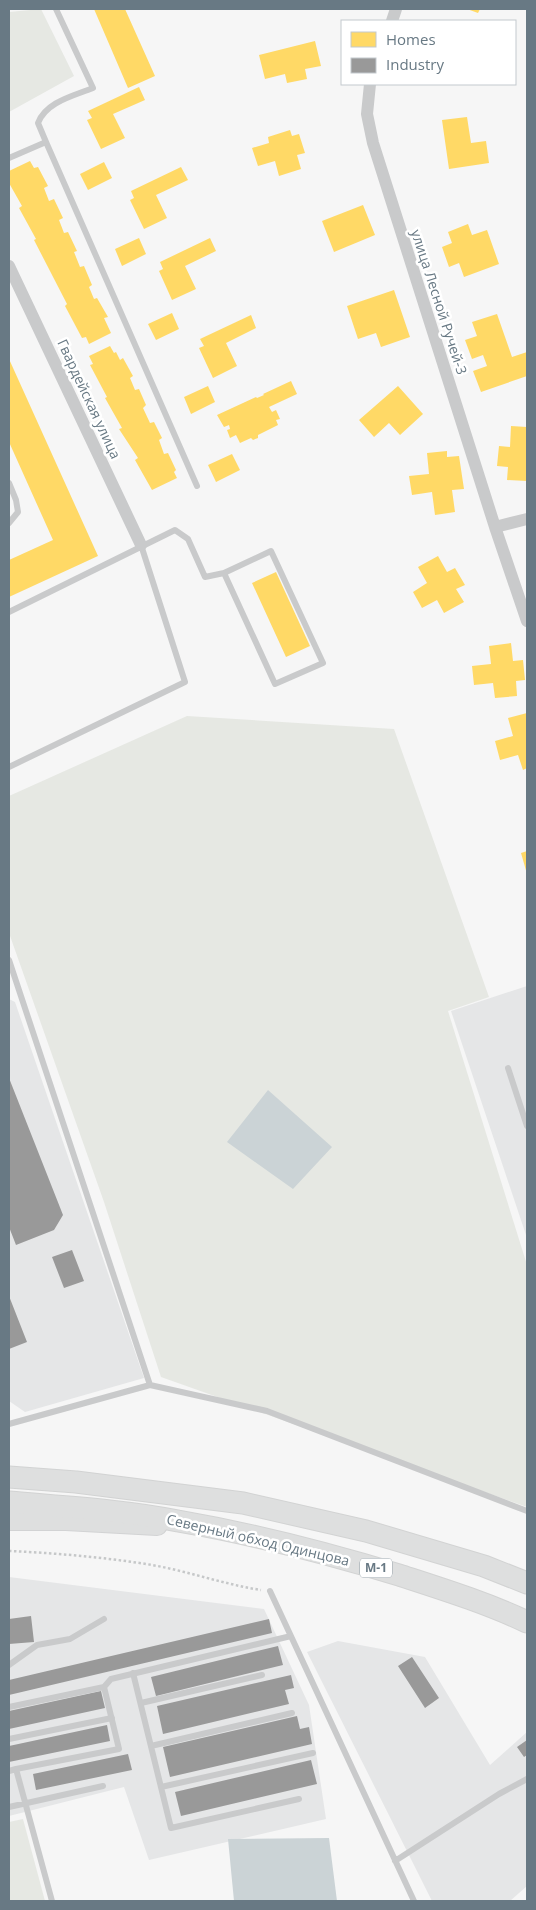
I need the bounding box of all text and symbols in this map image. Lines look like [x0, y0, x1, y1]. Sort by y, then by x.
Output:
legend [341, 20, 516, 85]
text: Homes [386, 29, 436, 49]
text: Industry [386, 54, 444, 74]
street label: улица Лесной Ручей-3 [407, 227, 472, 377]
street label: Гвардейская улица [53, 336, 126, 462]
street label: Северный обход Одинцова [165, 1509, 351, 1570]
road number: М-1 [360, 1559, 392, 1578]

